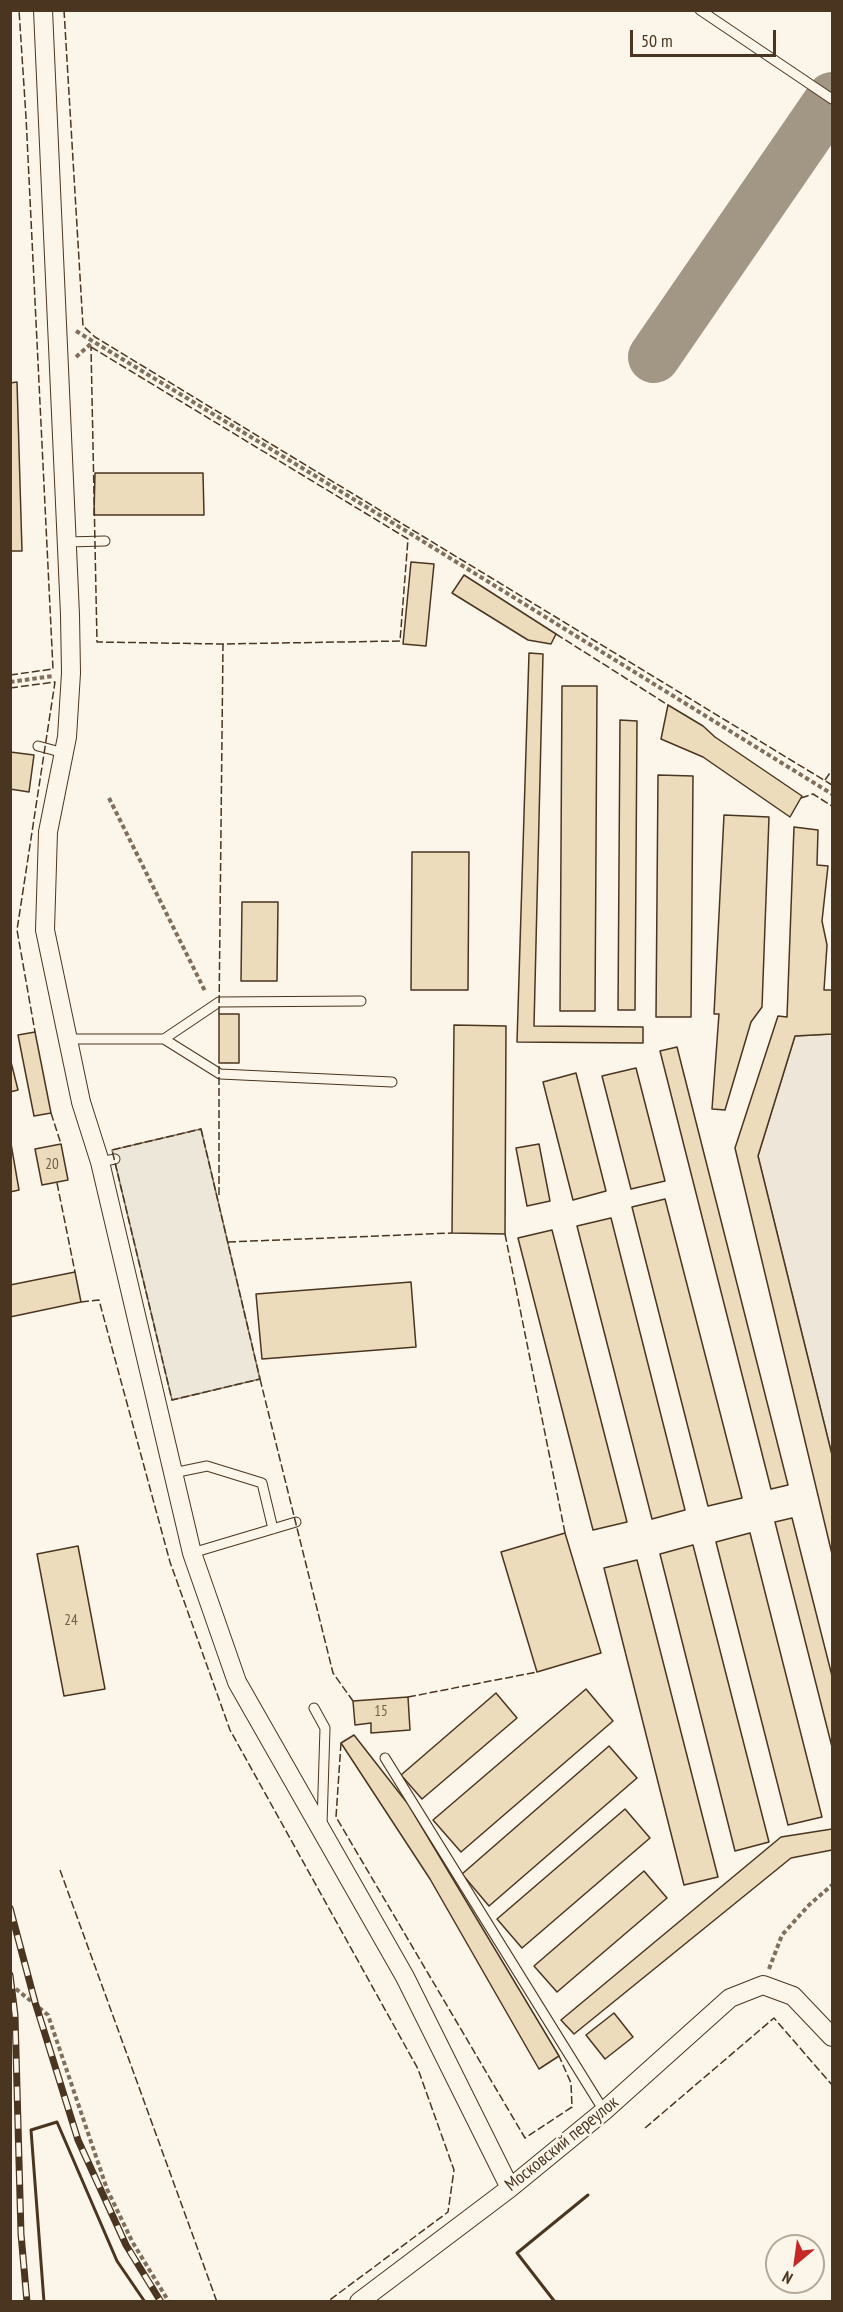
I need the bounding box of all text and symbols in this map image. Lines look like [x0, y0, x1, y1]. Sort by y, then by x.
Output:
scale bar [633, 18, 778, 56]
text: 50 m [641, 29, 673, 52]
house number: 20 [45, 1156, 59, 1174]
house number: 24 [64, 1612, 78, 1630]
house number: 15 [374, 1703, 388, 1721]
street label: Московский переулок [501, 2092, 623, 2196]
north arrow [765, 2234, 825, 2294]
text: N [779, 2267, 796, 2289]

